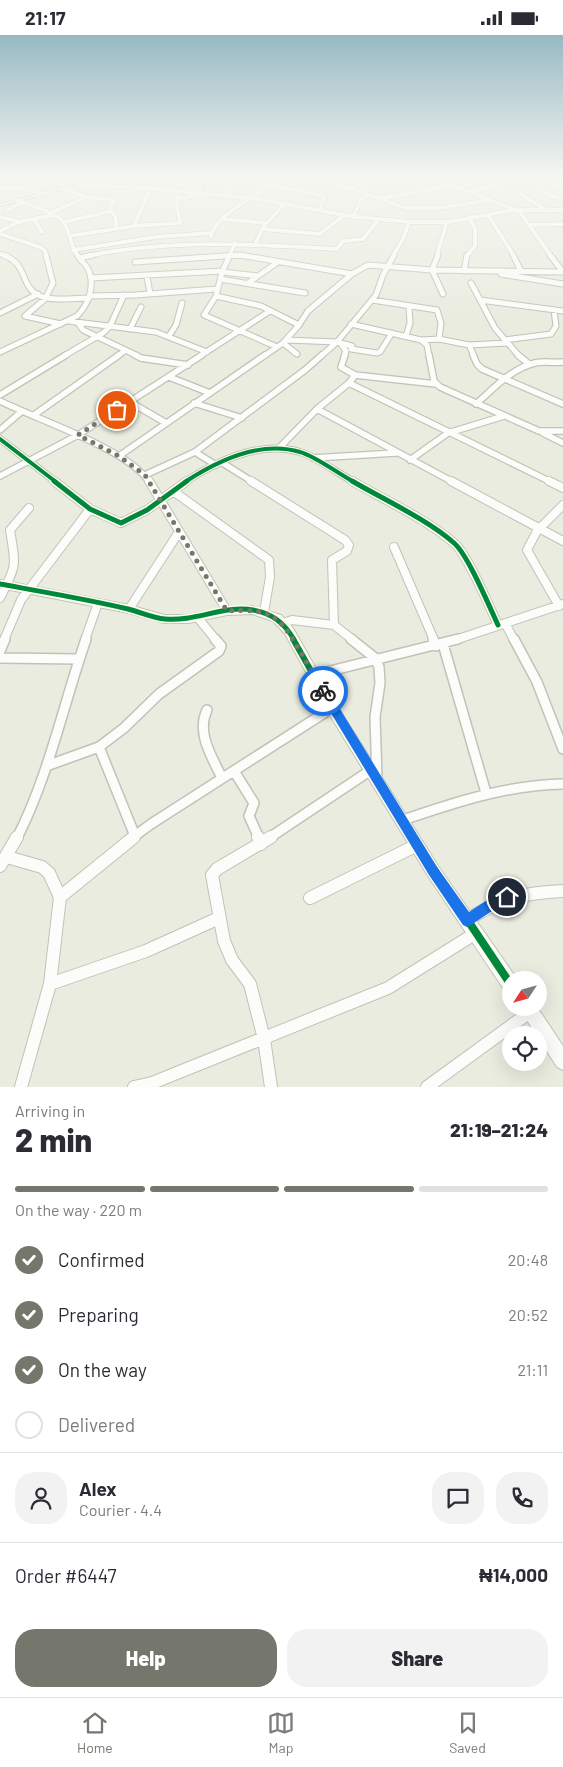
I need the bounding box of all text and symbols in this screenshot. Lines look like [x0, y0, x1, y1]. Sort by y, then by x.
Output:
text: 21:17 [25, 6, 65, 29]
pin [96, 389, 138, 431]
icon: bag [103, 396, 131, 424]
courier [298, 666, 348, 716]
icon: bike [309, 677, 337, 705]
pin [486, 876, 528, 918]
icon: home [493, 883, 521, 911]
north arrow [502, 971, 548, 1016]
map controls [502, 971, 547, 1071]
button: locate [502, 1026, 547, 1071]
text: Arriving in [15, 1101, 85, 1120]
text: 21:19–21:24 [450, 1118, 548, 1141]
text: 2 min [15, 1120, 92, 1158]
text: On the way · 220 m [15, 1200, 142, 1219]
icon: check [15, 1246, 43, 1274]
text: Confirmed [58, 1248, 145, 1271]
text: 20:48 [508, 1250, 548, 1269]
icon: check [15, 1301, 43, 1329]
text: Preparing [58, 1303, 139, 1326]
text: 20:52 [508, 1305, 548, 1324]
icon: check [15, 1356, 43, 1384]
text: On the way [58, 1358, 147, 1381]
text: 21:11 [517, 1360, 548, 1379]
text: Delivered [58, 1413, 135, 1436]
button: person [15, 1472, 67, 1524]
button: chat [432, 1472, 484, 1524]
button: phone [496, 1472, 548, 1524]
text: Alex [79, 1477, 117, 1500]
text: Courier · 4.4 [79, 1500, 162, 1519]
text: ₦14,000 [479, 1563, 548, 1586]
text: Order #6447 [15, 1564, 117, 1587]
button: Help [15, 1629, 277, 1687]
button: Share [287, 1629, 548, 1687]
tab: Home [77, 1709, 113, 1756]
tab: Map [267, 1709, 295, 1756]
tab: Saved [449, 1709, 486, 1756]

